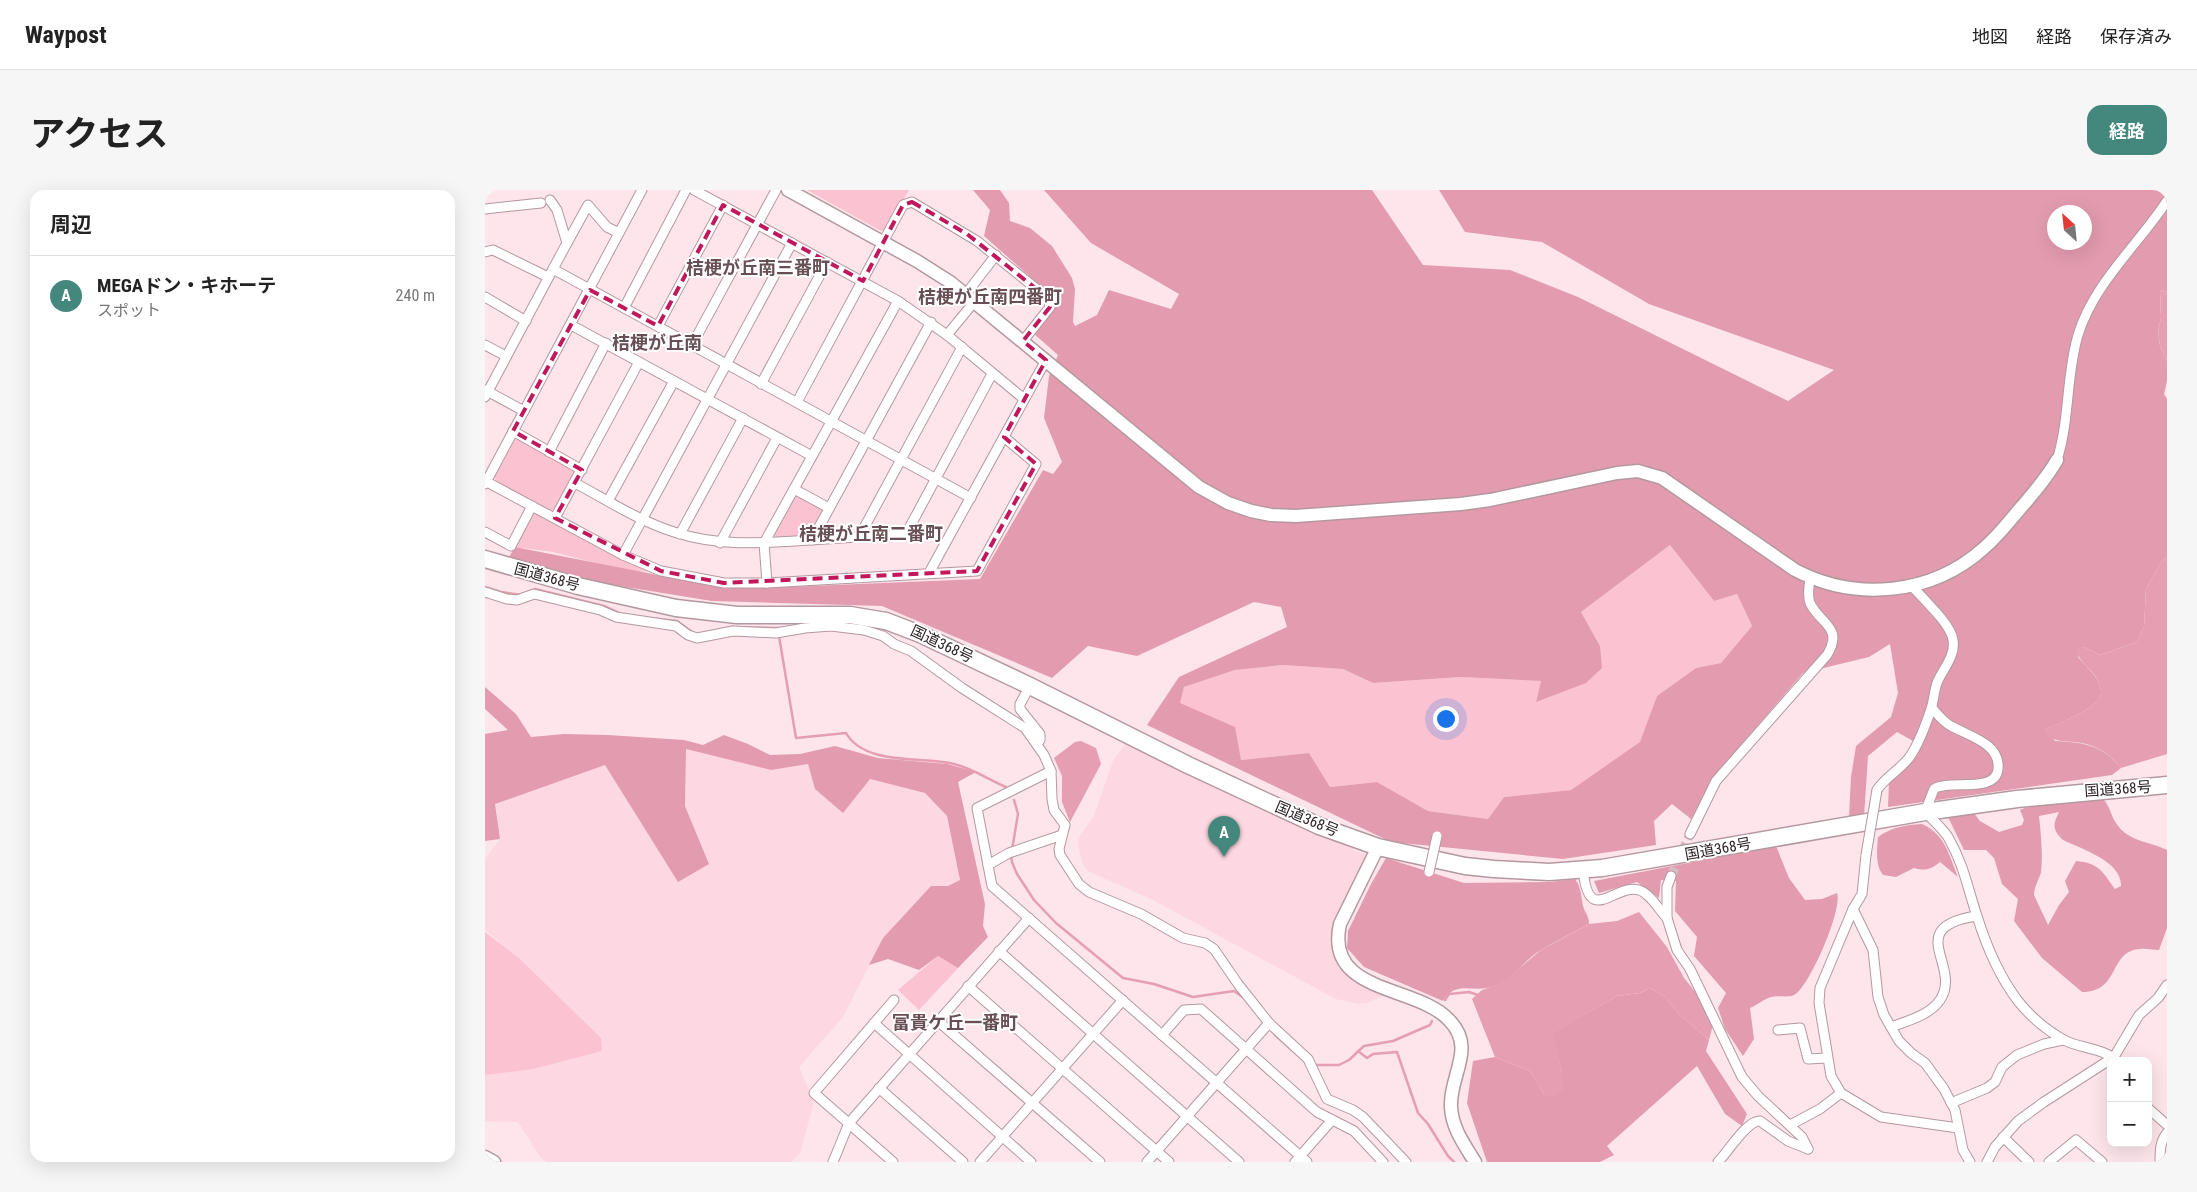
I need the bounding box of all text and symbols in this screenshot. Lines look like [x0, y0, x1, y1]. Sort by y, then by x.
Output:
text: Waypost [25, 21, 107, 49]
text: 地図 [1972, 26, 2008, 47]
text: 経路 [2036, 26, 2072, 47]
text: 保存済み [2100, 26, 2172, 47]
button: 経路 [2087, 105, 2167, 155]
text: アクセス [30, 114, 168, 155]
north arrow [2047, 205, 2092, 250]
text: 周辺 [50, 213, 92, 237]
district label: 桔梗が丘南三番町 [686, 257, 830, 278]
text: MEGAドン・キホーテ [97, 274, 276, 297]
text: A [61, 286, 71, 305]
text: 240 m [396, 286, 435, 305]
district label: 桔梗が丘南四番町 [918, 286, 1062, 307]
text: スポット [97, 301, 161, 320]
district label: 桔梗が丘南 [612, 332, 702, 353]
district label: 桔梗が丘南二番町 [799, 523, 943, 544]
street label: 国道368号 [512, 560, 582, 594]
street label: 国道368号 [908, 622, 976, 666]
your location [1433, 706, 1459, 732]
street label: 国道368号 [2084, 778, 2152, 800]
street label: 国道368号 [1273, 798, 1341, 840]
pin: A [1208, 816, 1240, 857]
street label: 国道368号 [1683, 834, 1753, 864]
district label: 富貴ケ丘一番町 [892, 1012, 1018, 1033]
map controls [2107, 1057, 2152, 1147]
button: + [2107, 1057, 2152, 1102]
button: − [2107, 1102, 2152, 1147]

